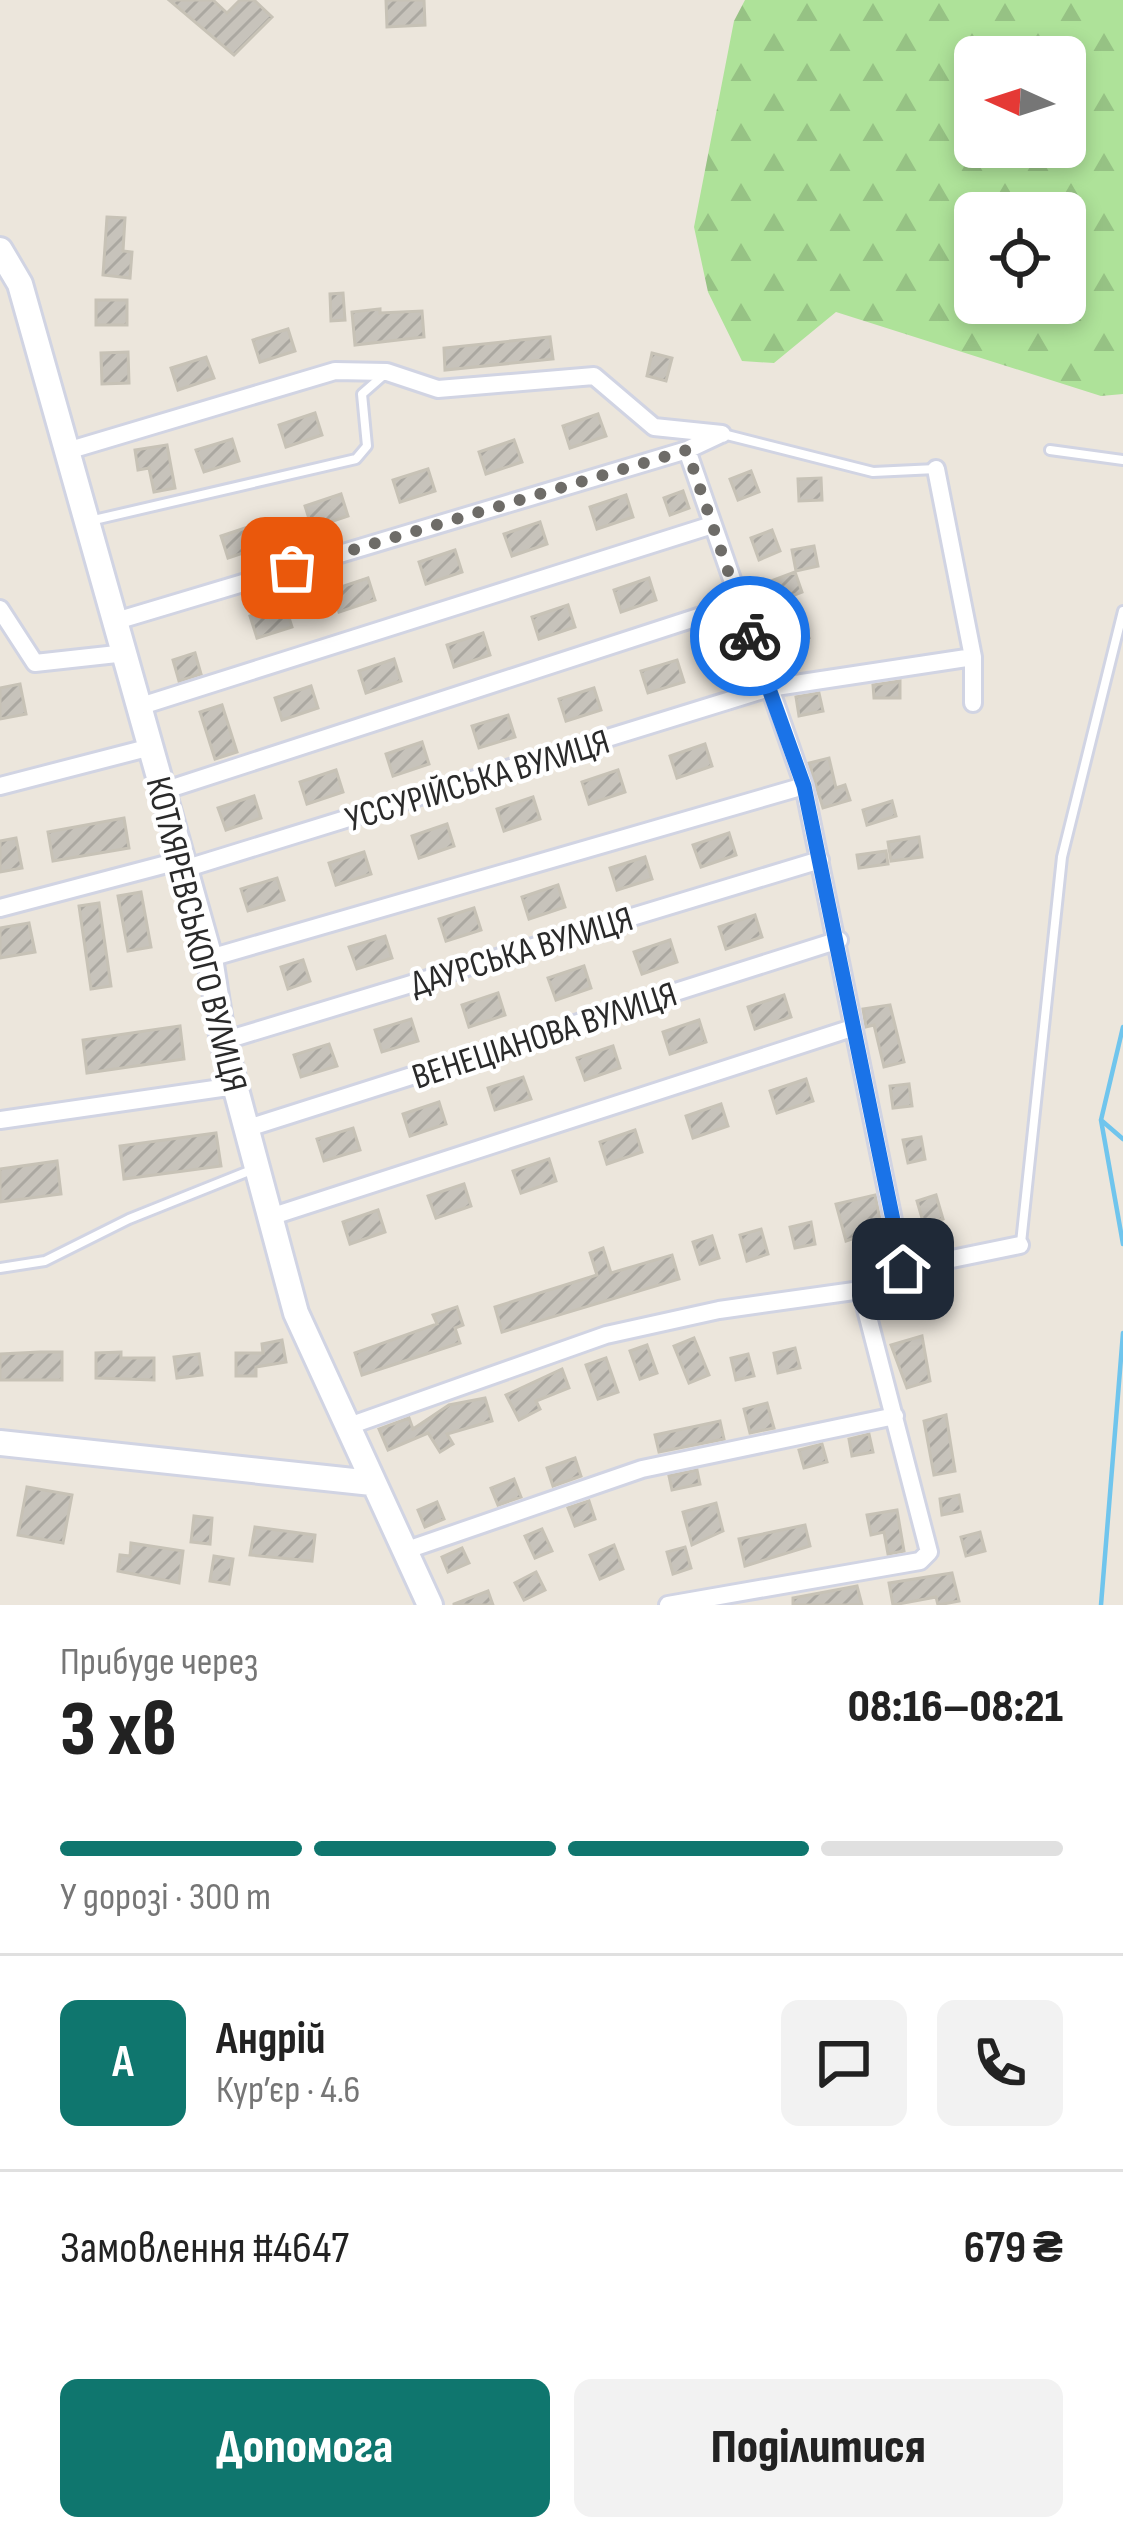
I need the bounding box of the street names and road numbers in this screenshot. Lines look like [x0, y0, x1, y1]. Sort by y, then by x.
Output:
street label: УССУРІЙСЬКА ВУЛИЦЯ [341, 721, 615, 842]
street label: КОТЛЯРЕВСЬКОГО ВУЛИЦЯ [136, 773, 256, 1097]
street label: ДАУРСЬКА ВУЛИЦЯ [405, 898, 638, 1007]
street label: ВЕНЕЦІАНОВА ВУЛИЦЯ [407, 973, 682, 1099]

